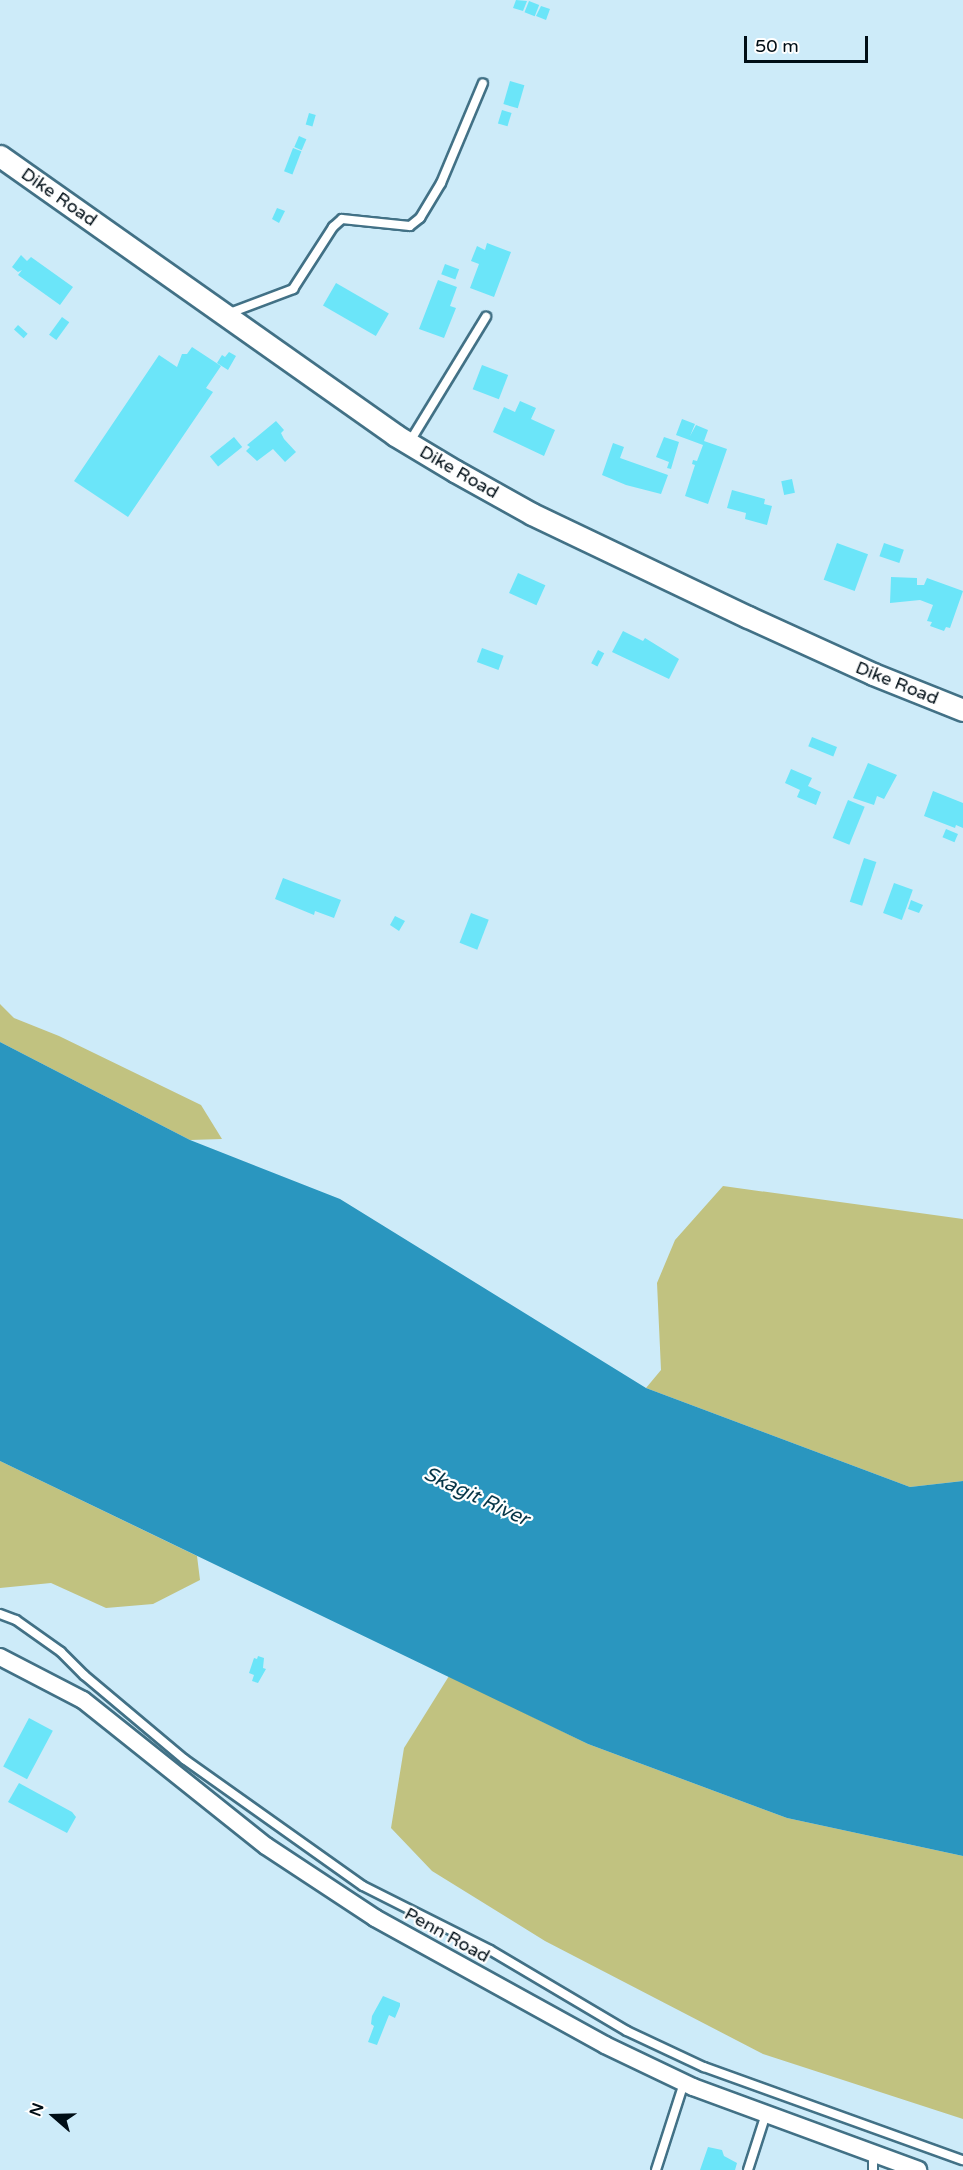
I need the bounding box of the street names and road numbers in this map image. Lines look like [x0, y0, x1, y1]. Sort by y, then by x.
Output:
street label: Dike Road [17, 163, 101, 231]
street label: Dike Road [416, 441, 502, 503]
street label: Dike Road [852, 657, 942, 709]
street label: Penn Road [401, 1903, 493, 1967]

